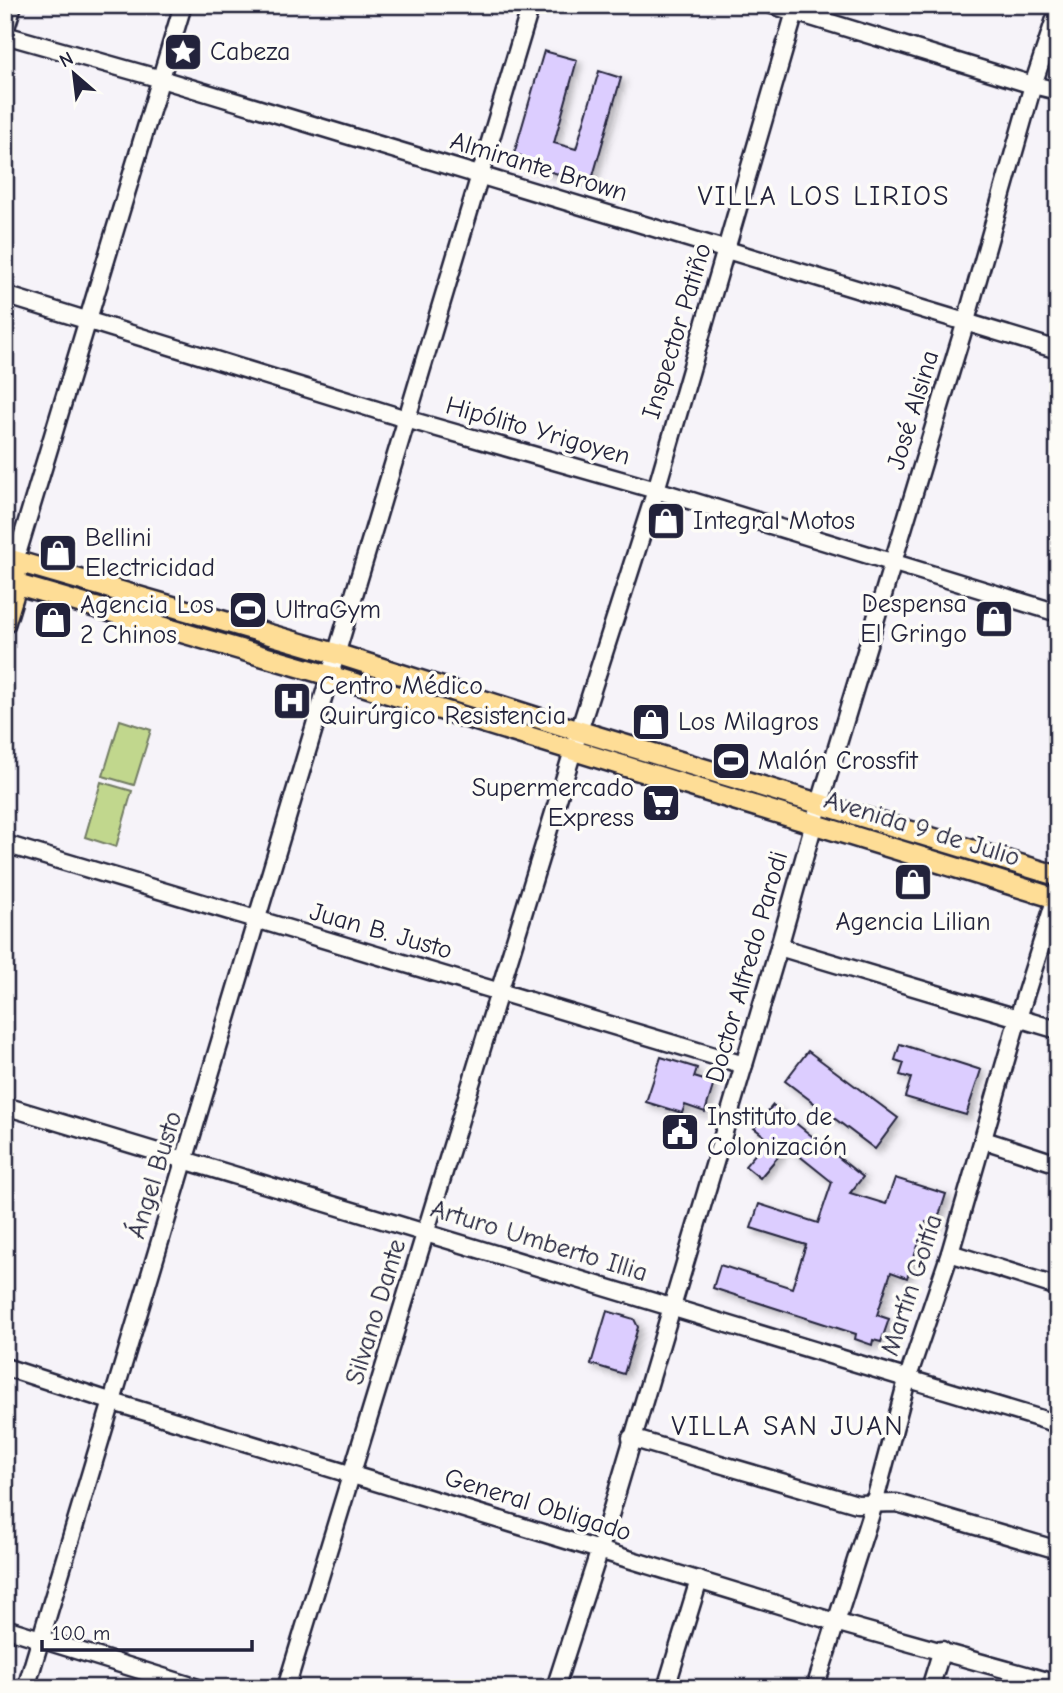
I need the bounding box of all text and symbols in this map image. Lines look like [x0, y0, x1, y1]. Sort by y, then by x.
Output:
place icon: Cabeza [162, 31, 204, 73]
place label: Cabeza [210, 37, 290, 67]
north arrow [38, 38, 108, 108]
text: N [56, 47, 77, 72]
street label: Almirante Brown [447, 126, 631, 208]
district label: VILLA LOS LIRIOS [698, 180, 950, 212]
street label: Inspector Patiño [636, 239, 718, 423]
street label: José Alsina [881, 347, 945, 473]
street label: Hipólito Yrigoyen [442, 390, 634, 472]
shop icon: Integral Motos [645, 500, 687, 542]
place label: Integral Motos [693, 506, 855, 536]
place label: Bellini Electricidad [85, 523, 215, 583]
shop icon: Bellini Electricidad [37, 532, 79, 574]
sports icon: UltraGym [227, 589, 269, 631]
place label: Despensa El Gringo [860, 589, 967, 649]
place label: Agencia Los 2 Chinos [80, 590, 214, 650]
place label: UltraGym [275, 595, 381, 625]
shop icon: Despensa El Gringo [973, 598, 1015, 640]
shop icon: Agencia Los 2 Chinos [32, 599, 74, 641]
place label: Centro Médico Quirúrgico Resistencia [319, 671, 566, 731]
hospital icon: Centro Médico Quirúrgico Resistencia [271, 680, 313, 722]
shop icon: Los Milagros [630, 701, 672, 743]
place label: Los Milagros [678, 707, 818, 737]
sports icon: Malón Crossfit [710, 740, 752, 782]
place label: Malón Crossfit [758, 746, 919, 776]
place label: Supermercado Express [472, 773, 634, 833]
supermarket icon: Supermercado Express [640, 782, 682, 824]
street label: Avenida 9 de Julio [820, 785, 1024, 873]
street label: Doctor Alfredo Parodi [700, 848, 794, 1086]
shop icon: Agencia Lilian [892, 861, 934, 903]
street label: Juan B. Justo [306, 896, 456, 966]
place label: Agencia Lilian [835, 907, 991, 937]
place label: Instituto de Colonización [707, 1102, 847, 1162]
street label: Ángel Busto [121, 1108, 189, 1242]
public building icon: Instituto de Colonización [659, 1111, 701, 1153]
street label: Arturo Umberto Illia [427, 1194, 651, 1288]
street label: Martín Goitía [875, 1210, 949, 1360]
street label: Silvano Dante [340, 1236, 412, 1388]
district label: VILLA SAN JUAN [671, 1410, 905, 1442]
street label: General Obligado [441, 1462, 635, 1548]
scale bar [42, 1609, 252, 1653]
text: 100 m [52, 1621, 110, 1645]

